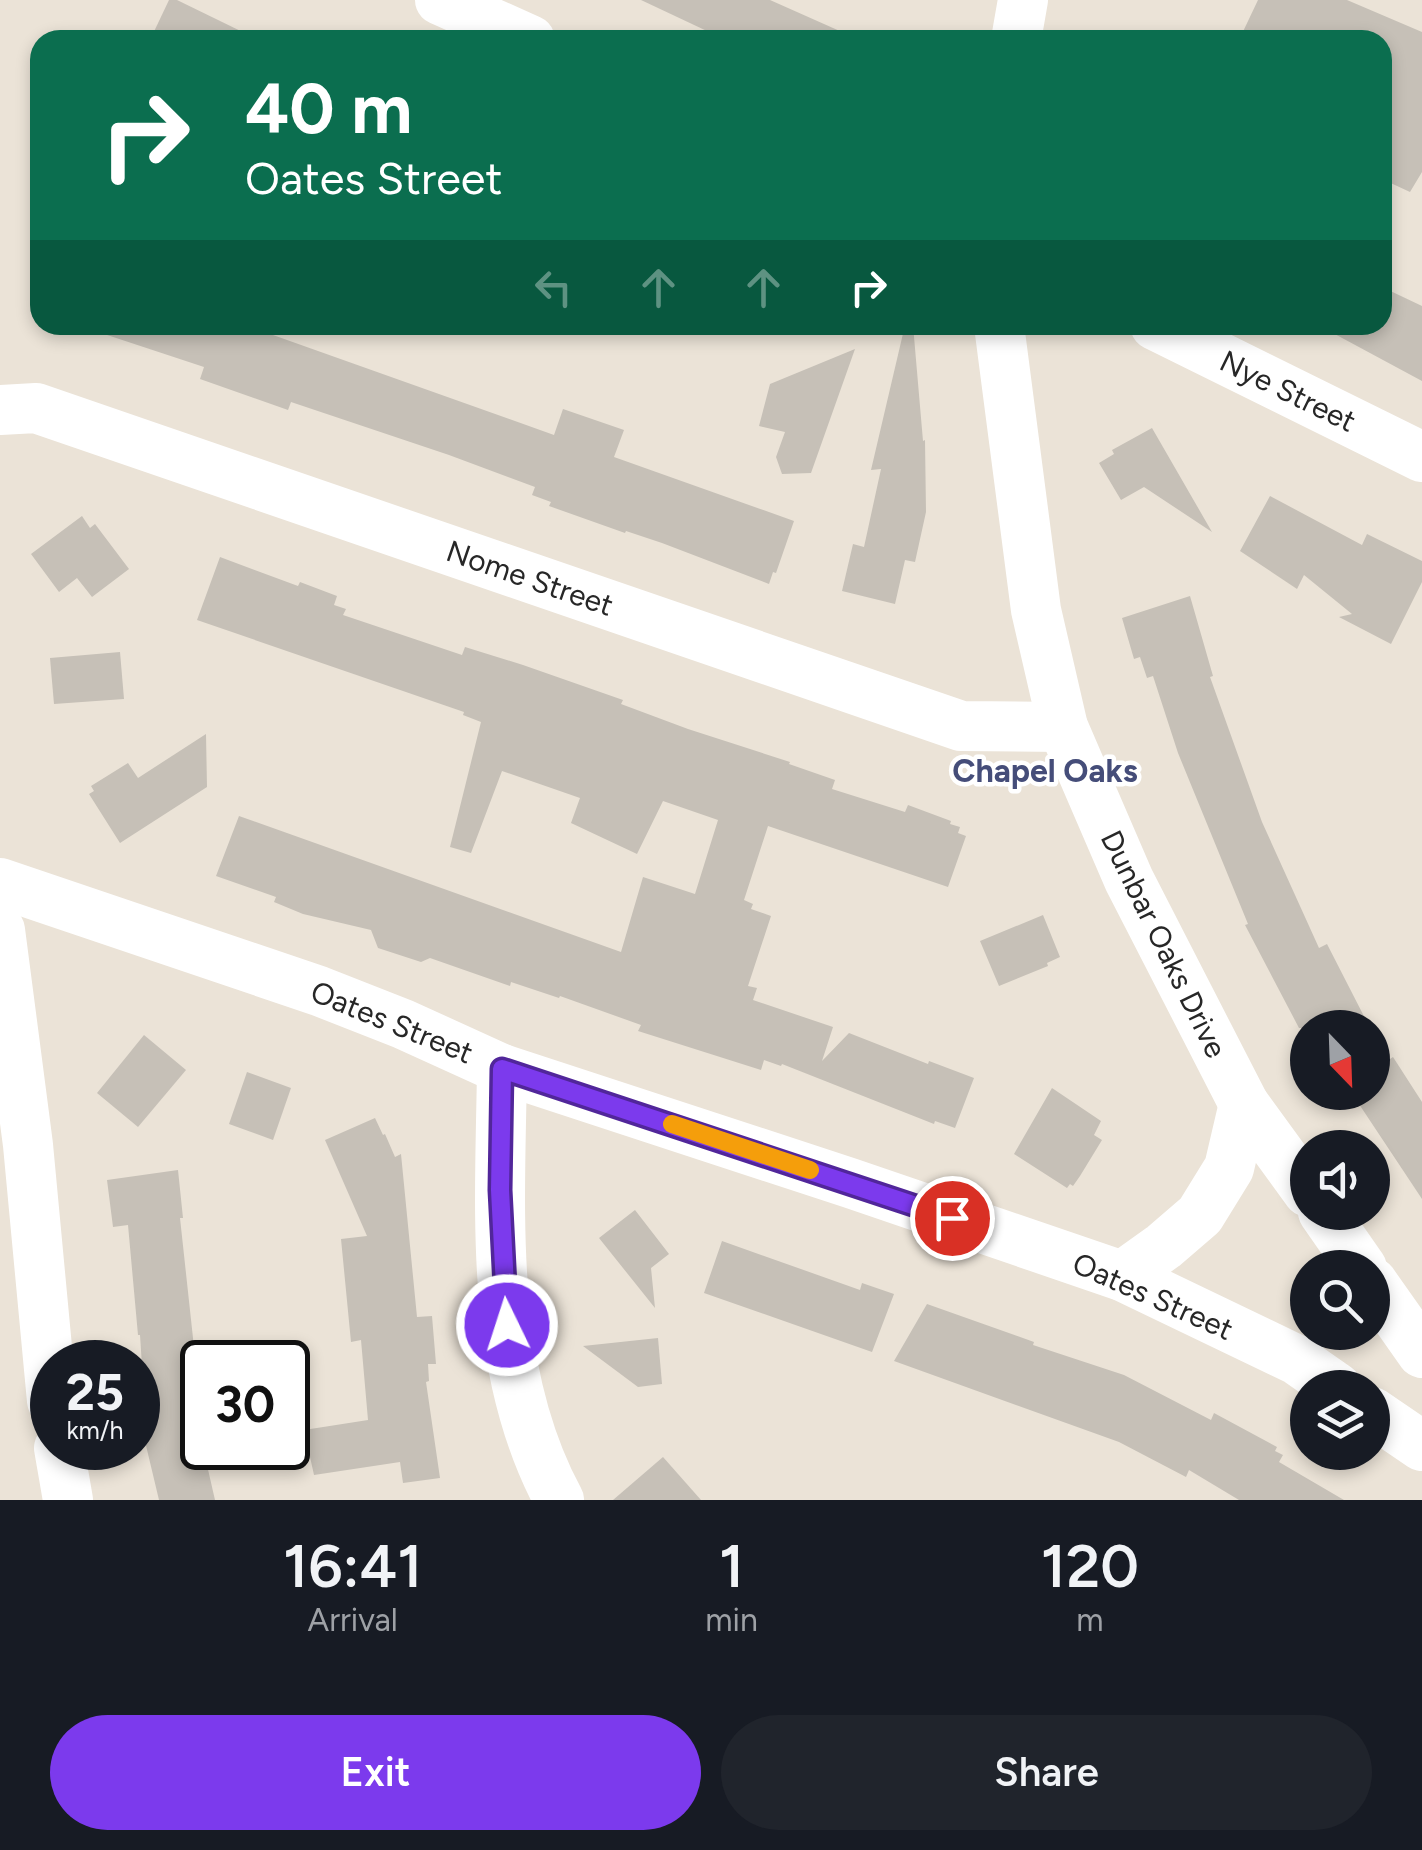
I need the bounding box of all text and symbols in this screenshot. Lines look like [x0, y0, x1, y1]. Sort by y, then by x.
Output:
text: 40 m [245, 66, 412, 151]
icon: right [80, 70, 210, 200]
text: Oates Street [245, 151, 502, 205]
icon: left [526, 260, 581, 315]
icon: ahead [631, 260, 686, 315]
icon: ahead [736, 260, 791, 315]
icon: right [841, 260, 896, 315]
street label: Nye Street [1214, 342, 1362, 440]
street label: Nome Street [442, 532, 618, 624]
district label: Chapel Oaks [952, 752, 1138, 790]
street label: Dunbar Oaks Drive [1093, 824, 1235, 1064]
street label: Oates Street [306, 973, 478, 1071]
north arrow [1290, 1010, 1390, 1110]
map controls [1290, 1010, 1390, 1470]
button: sound [1290, 1130, 1390, 1230]
pin [910, 1176, 995, 1261]
icon: arrive [925, 1191, 980, 1246]
street label: Oates Street [1067, 1244, 1239, 1348]
button: search [1290, 1250, 1390, 1350]
position arrow [455, 1273, 559, 1377]
speed limit sign: 30 [180, 1340, 310, 1470]
text: 25 [66, 1362, 124, 1423]
button: layers [1290, 1370, 1390, 1470]
text: km/h [66, 1415, 124, 1445]
text: 16:41 [283, 1530, 422, 1602]
text: 1 [719, 1530, 744, 1602]
text: 120 [1041, 1530, 1139, 1602]
text: Arrival [307, 1601, 398, 1639]
text: min [705, 1601, 758, 1639]
text: m [1076, 1601, 1104, 1639]
button: Exit [50, 1715, 701, 1830]
button: Share [721, 1715, 1372, 1830]

